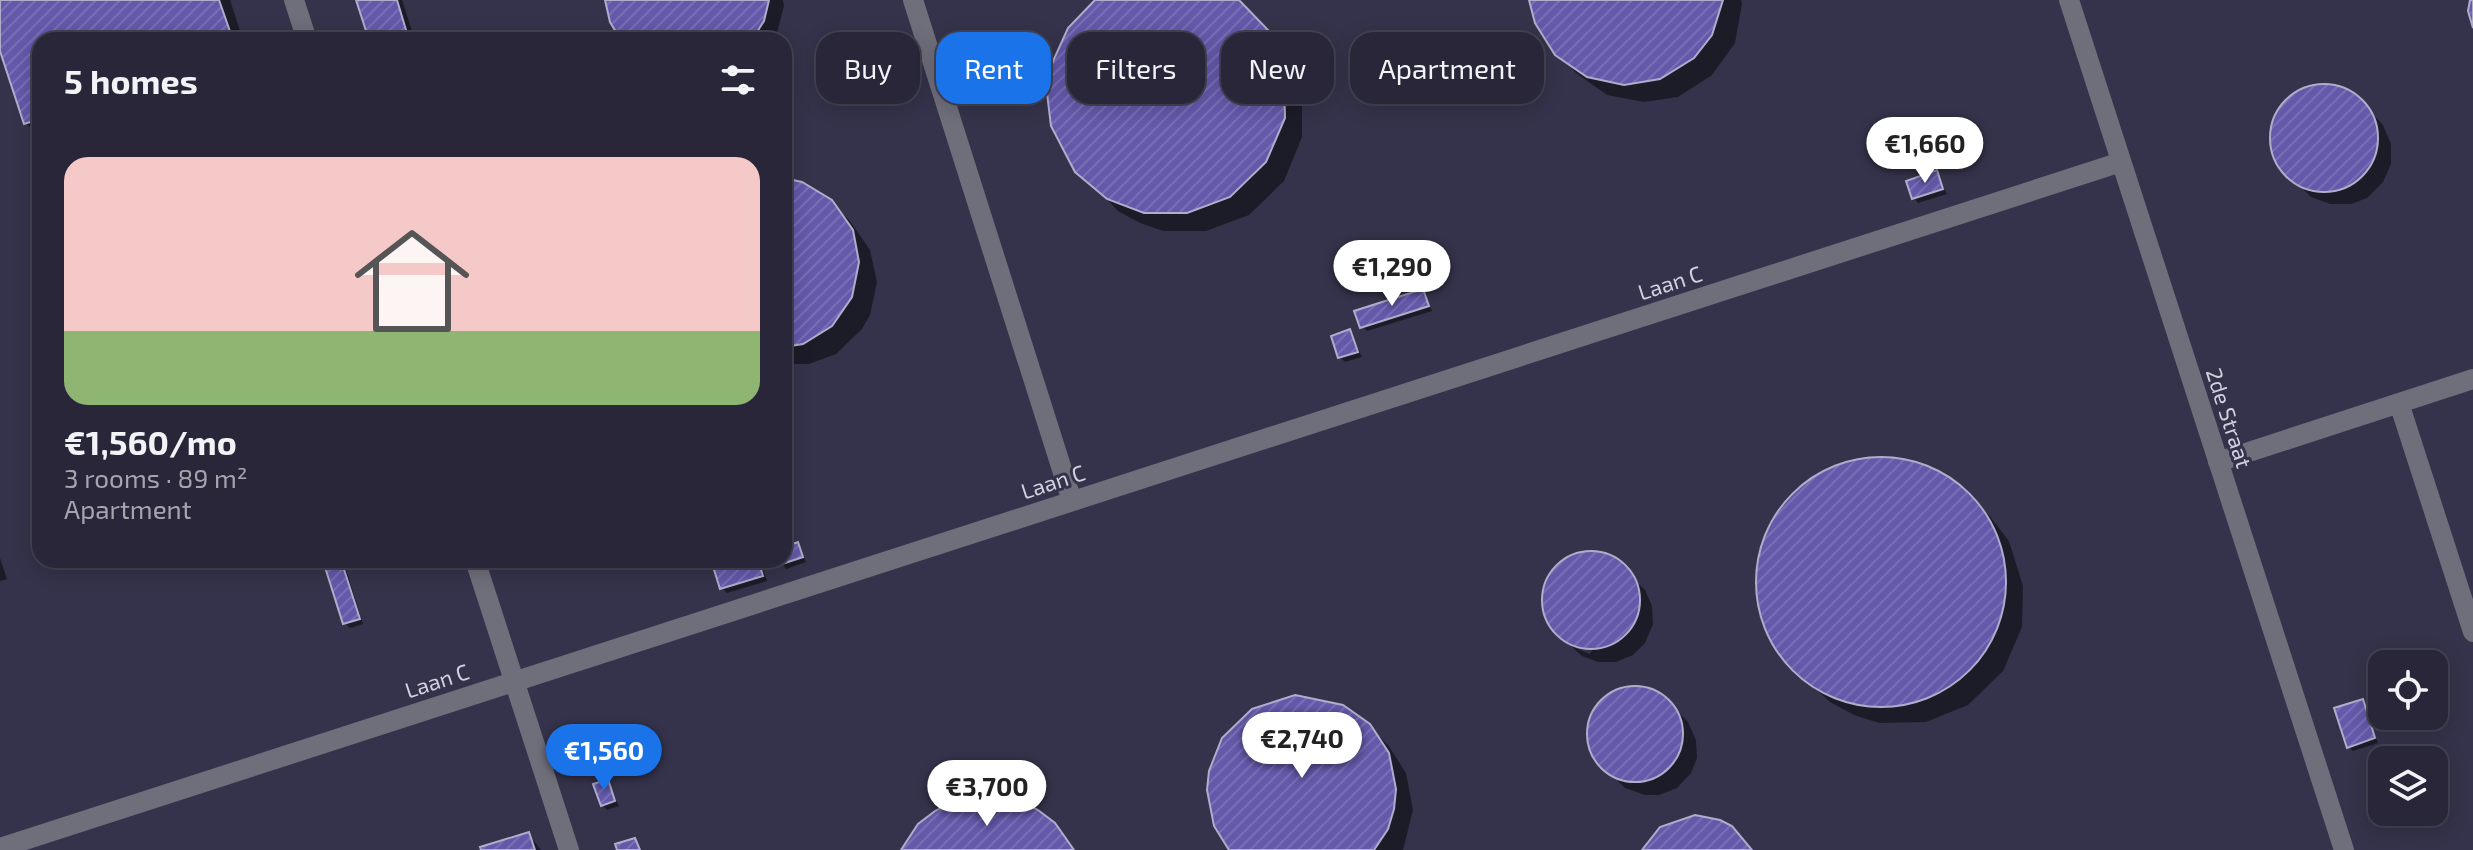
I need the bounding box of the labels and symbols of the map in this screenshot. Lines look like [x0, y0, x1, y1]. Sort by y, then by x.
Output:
pin: €1,660 [1860, 117, 1990, 185]
pin: €1,290 [1327, 240, 1457, 308]
street label: Laan C [1634, 260, 1705, 305]
street label: 2de Straat [2202, 364, 2258, 471]
street label: Laan C [1017, 459, 1088, 504]
street label: Laan C [401, 658, 472, 703]
pin: €2,740 [1237, 712, 1367, 780]
pin: €1,560 [539, 724, 669, 792]
pin: €3,700 [922, 760, 1052, 828]

